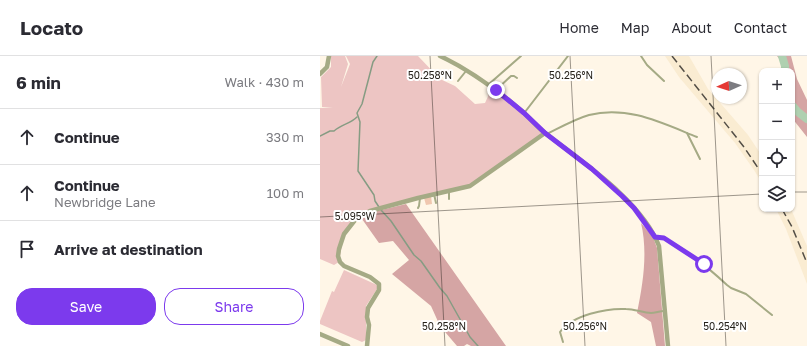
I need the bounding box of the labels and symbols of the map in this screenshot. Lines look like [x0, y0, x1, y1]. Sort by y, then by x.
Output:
north arrow [711, 68, 747, 104]
text: 50.258°N [408, 69, 452, 81]
text: 50.256°N [549, 69, 593, 81]
route end [487, 81, 505, 99]
text: 5.095°W [335, 210, 376, 222]
route start [695, 255, 713, 273]
text: 50.258°N [422, 320, 466, 332]
text: 50.256°N [563, 320, 607, 332]
text: 50.254°N [703, 320, 747, 332]

